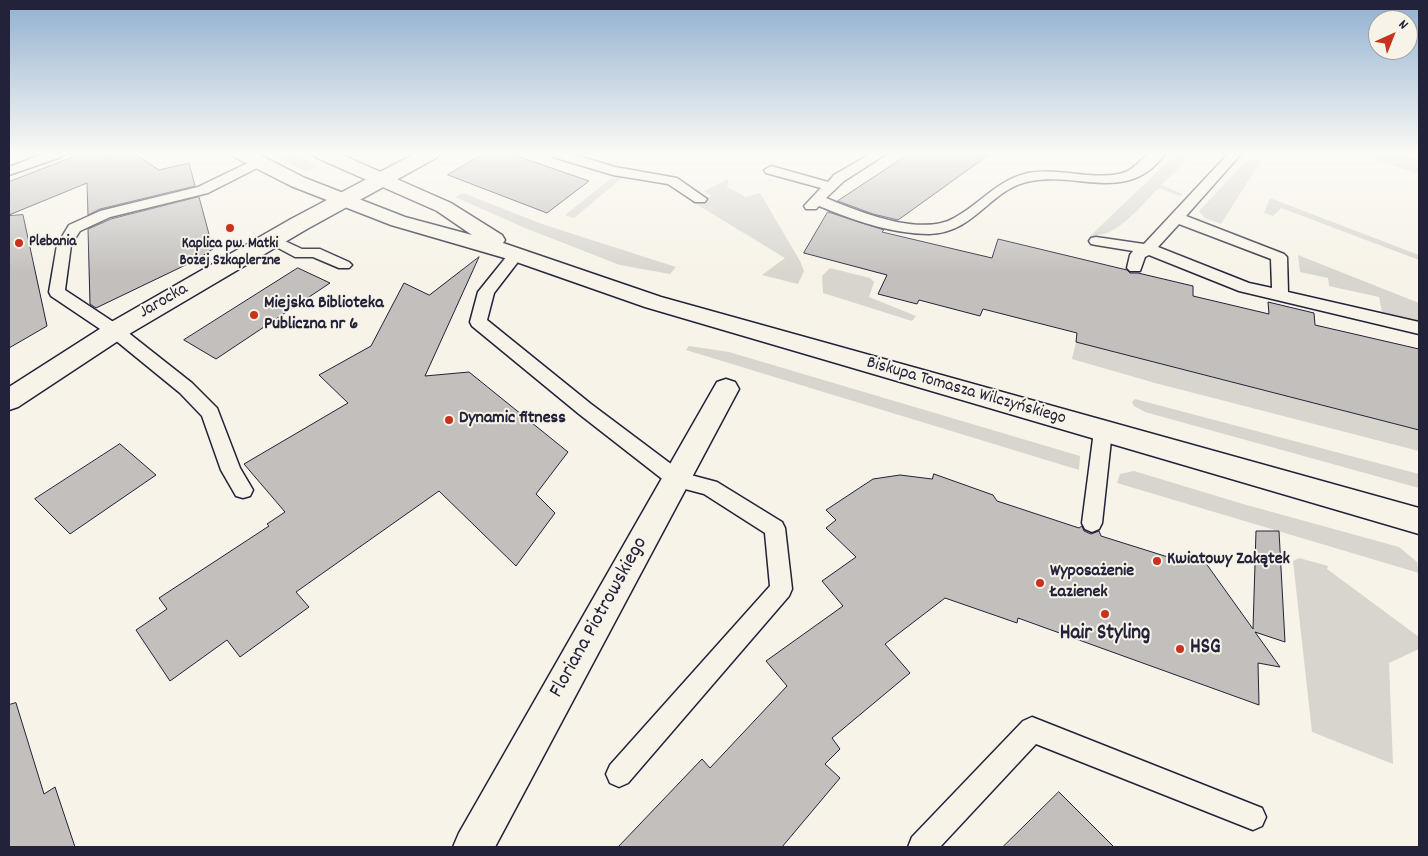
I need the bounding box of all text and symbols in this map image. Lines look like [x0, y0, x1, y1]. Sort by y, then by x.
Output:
north arrow [1368, 10, 1418, 60]
text: N [1393, 15, 1412, 35]
marker: Kaplica pw. Matki Bożej Szkaplerzne [224, 222, 236, 234]
place label: Plebania [29, 234, 76, 252]
place label: Kaplica pw. Matki Bożej Szkaplerzne [180, 236, 280, 271]
marker: Plebania [13, 237, 25, 249]
street label: Jarocka [136, 279, 192, 325]
place label: Miejska Biblioteka Publiczna nr 6 [264, 294, 384, 336]
marker: Miejska Biblioteka Publiczna nr 6 [248, 309, 260, 321]
street label: Biskupa Tomasza Wilczyńskiego [864, 353, 1068, 431]
place label: Dynamic fitness [459, 409, 566, 431]
marker: Dynamic fitness [443, 414, 455, 426]
street label: Floriana Piotrowskiego [545, 533, 655, 703]
place label: Kwiatowy Zakątek [1167, 550, 1290, 572]
marker: Kwiatowy Zakątek [1151, 555, 1163, 567]
place label: Wyposażenie Łazienek [1050, 562, 1134, 604]
marker: Wyposażenie Łazienek [1034, 577, 1046, 589]
marker: Hair Styling [1099, 608, 1111, 620]
place label: Hair Styling [1060, 622, 1150, 648]
place label: HSG [1190, 636, 1221, 662]
marker: HSG [1174, 643, 1186, 655]

